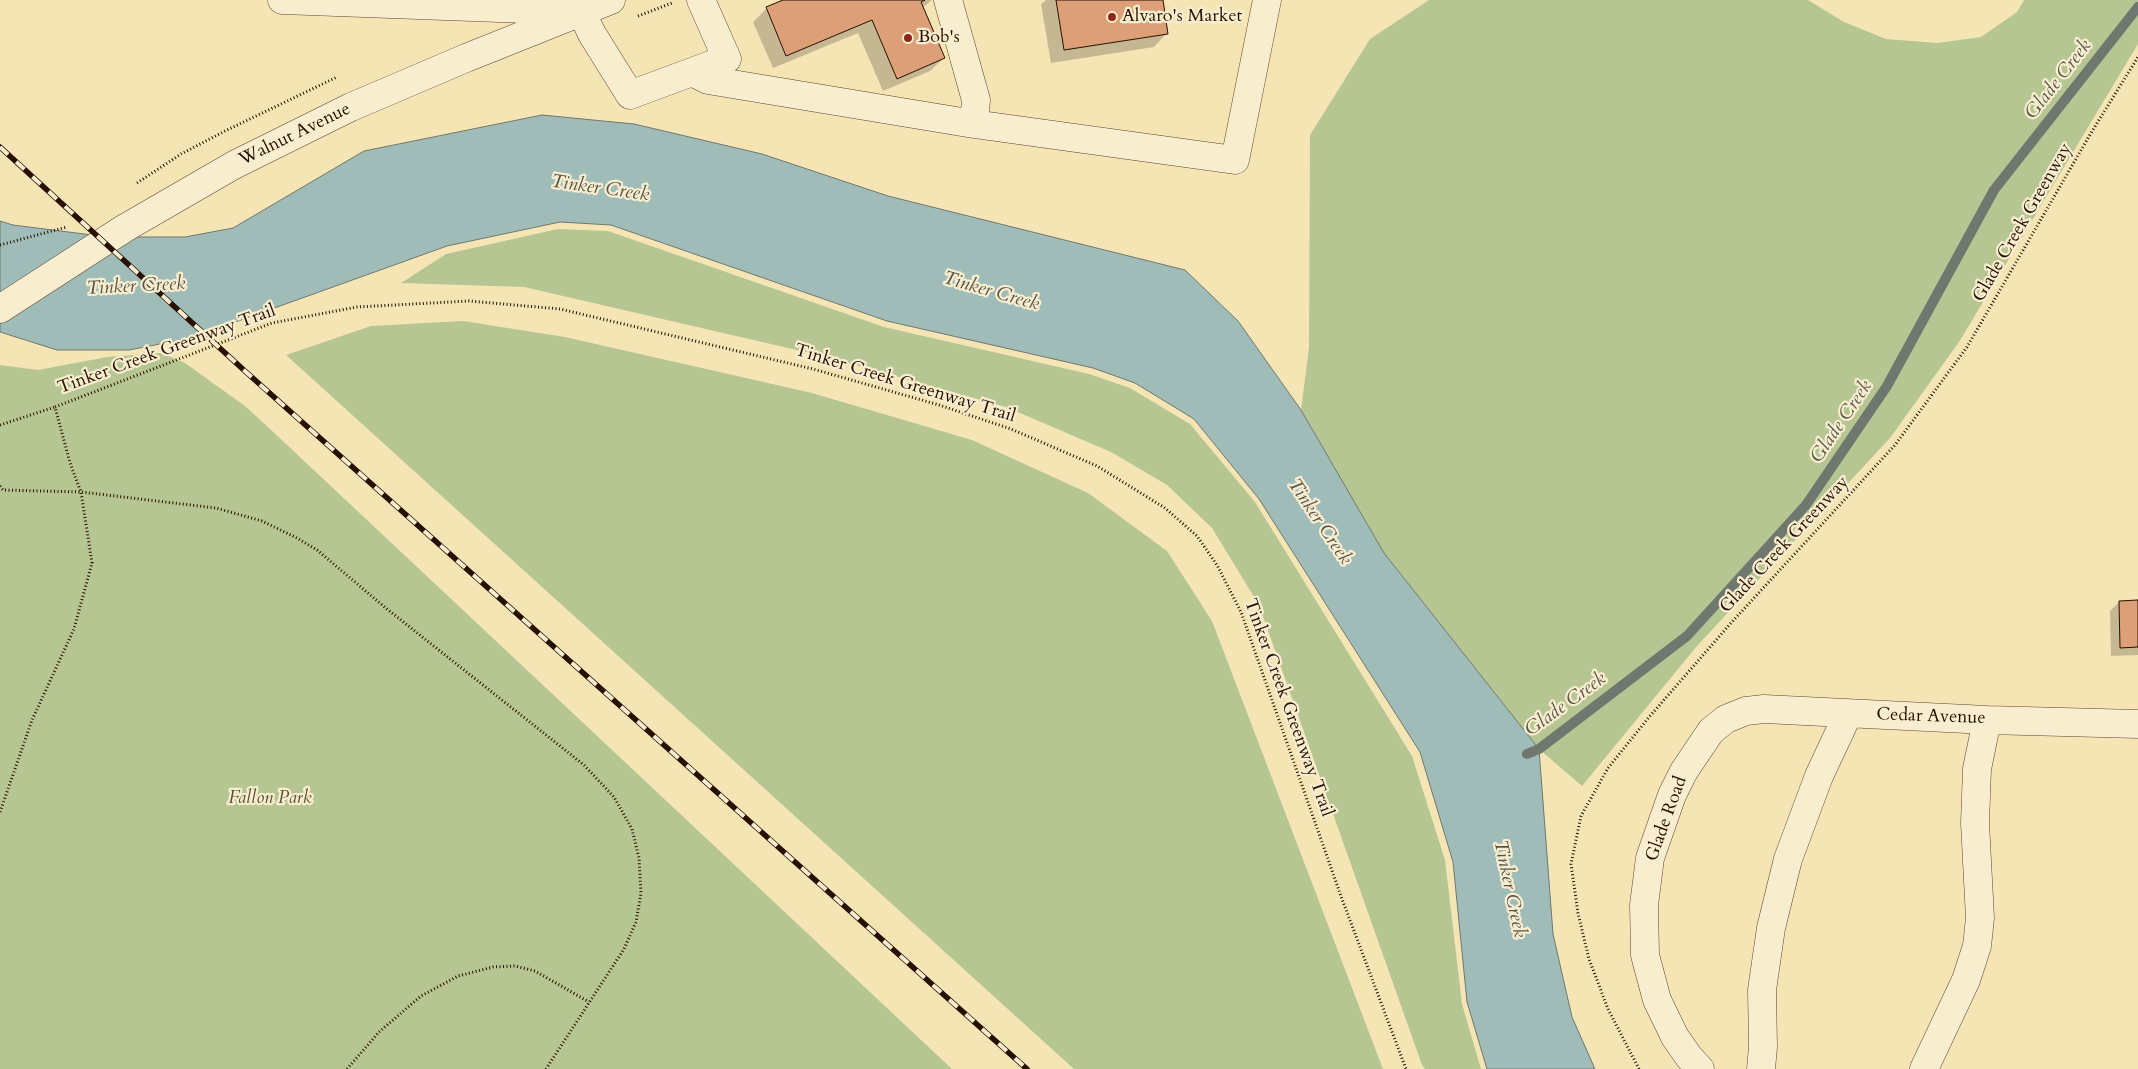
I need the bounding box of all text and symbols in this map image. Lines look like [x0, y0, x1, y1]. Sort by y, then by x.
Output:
place label: Alvaro's Market [1122, 6, 1242, 28]
marker: Alvaro's Market [1106, 11, 1118, 23]
place label: Bob's [918, 27, 960, 49]
marker: Bob's [902, 32, 914, 44]
water label: Glade Creek [2021, 36, 2097, 124]
street label: Walnut Avenue [236, 99, 354, 171]
street label: Glade Creek Greenway [1969, 140, 2077, 306]
water label: Tinker Creek [549, 171, 651, 207]
water label: Tinker Creek [940, 267, 1042, 317]
water label: Tinker Creek [86, 273, 186, 301]
street label: Tinker Creek Greenway Trail [55, 301, 279, 399]
street label: Tinker Creek Greenway Trail [792, 340, 1018, 428]
water label: Glade Creek [1806, 376, 1878, 468]
street label: Glade Creek Greenway [1716, 472, 1854, 618]
water label: Tinker Creek [1282, 475, 1356, 569]
street label: Tinker Creek Greenway Trail [1239, 596, 1337, 820]
water label: Glade Creek [1521, 668, 1611, 742]
street label: Cedar Avenue [1876, 704, 1986, 730]
street label: Glade Road [1642, 774, 1692, 864]
park label: Fallon Park [228, 788, 312, 810]
water label: Tinker Creek [1488, 838, 1530, 940]

